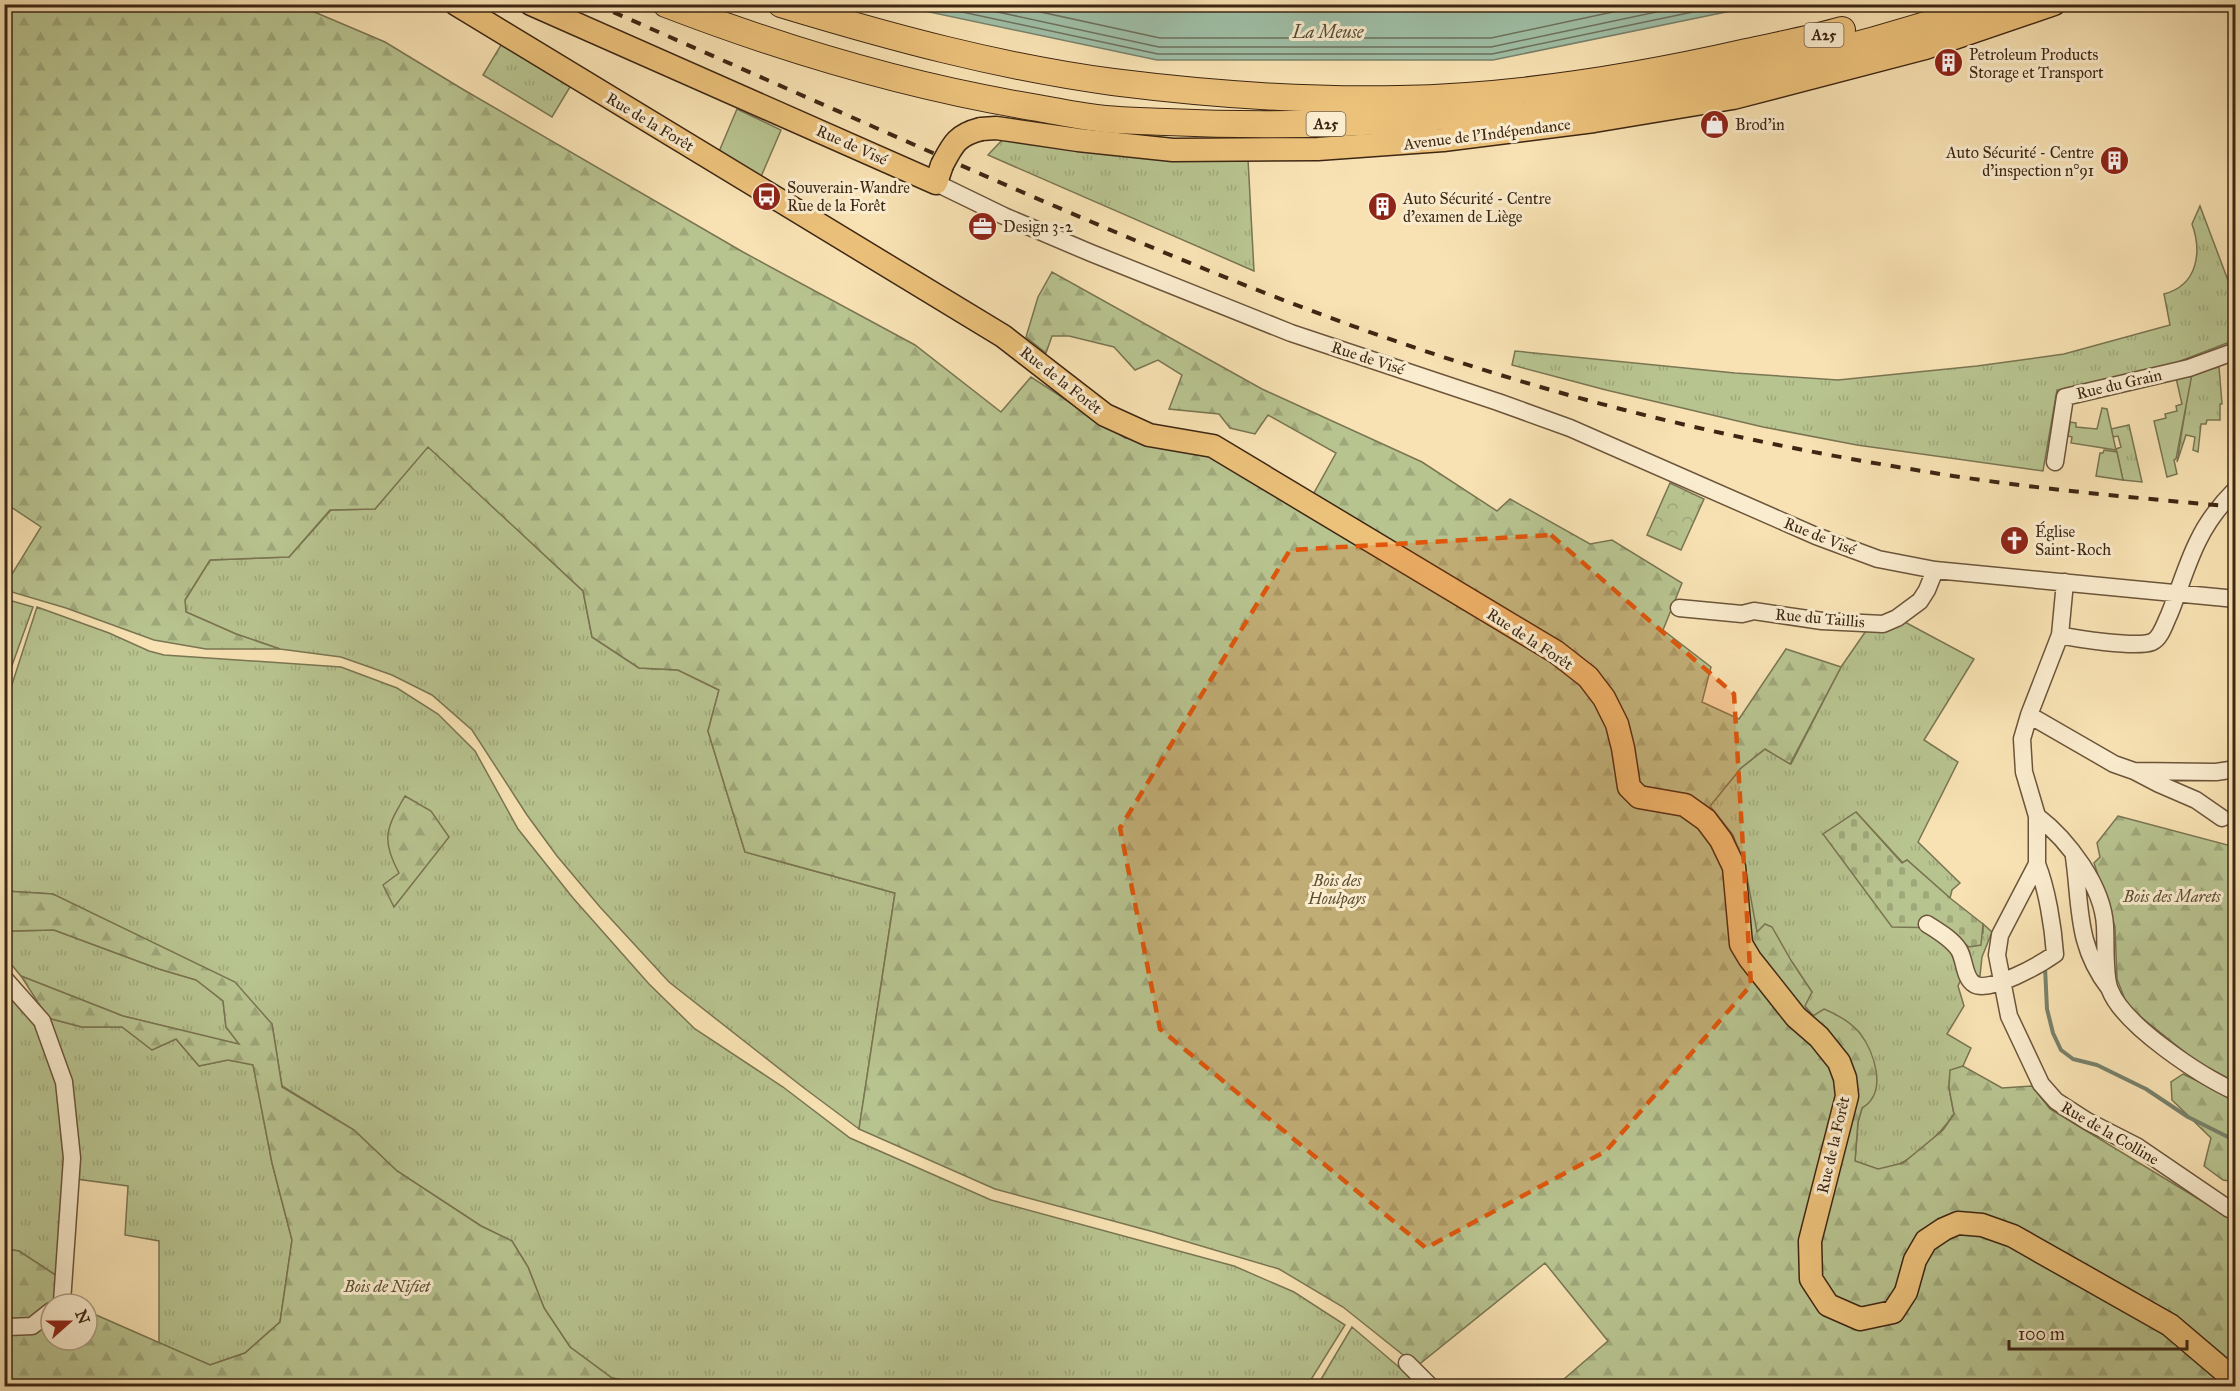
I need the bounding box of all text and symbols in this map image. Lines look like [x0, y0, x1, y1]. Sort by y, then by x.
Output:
water label: La Meuse [1291, 21, 1365, 43]
road number: A25 [1804, 23, 1844, 47]
place label: Petroleum Products Storage et Transport [1969, 45, 2104, 83]
building icon: Petroleum Products Storage et Transport [1932, 47, 1964, 79]
street label: Rue de la Forêt [603, 88, 698, 156]
shop icon: Brod'in [1698, 108, 1730, 140]
road number: A25 [1306, 112, 1346, 136]
street label: Avenue de l'Indépendance [1401, 114, 1572, 154]
place label: Brod'in [1735, 115, 1785, 134]
street label: Rue de Visé [813, 121, 891, 169]
place label: Auto Sécurité - Centre d'inspection n°91 [1945, 143, 2094, 180]
building icon: Auto Sécurité - Centre d'inspection n°91 [2099, 145, 2131, 177]
place label: Souverain-Wandre Rue de la Forêt [787, 178, 910, 215]
bus stop icon: Souverain-Wandre Rue de la Forêt [750, 180, 782, 212]
place label: Auto Sécurité - Centre d'examen de Liège [1402, 189, 1551, 227]
building icon: Auto Sécurité - Centre d'examen de Liège [1366, 191, 1398, 223]
office icon: Design 3-2 [966, 210, 998, 242]
place label: Design 3-2 [1003, 217, 1073, 237]
street label: Rue de Visé [1329, 337, 1407, 379]
street label: Rue de la Forêt [1016, 342, 1106, 418]
street label: Rue du Grain [2074, 365, 2164, 403]
street label: Rue de Visé [1781, 513, 1859, 559]
place label: Église Saint-Roch [2035, 520, 2111, 559]
church icon: Église Saint-Roch [1998, 524, 2030, 556]
street label: Rue de la Forêt [1483, 604, 1577, 674]
street label: Rue du Taillis [1774, 605, 1866, 631]
park label: Bois des Houlpays [1307, 871, 1366, 909]
park label: Bois des Marets [2122, 887, 2221, 906]
street label: Rue de la Forêt [1813, 1094, 1853, 1195]
street label: Rue de la Colline [2058, 1097, 2163, 1169]
park label: Bois de Nifiet [343, 1277, 431, 1296]
north arrow [39, 1292, 99, 1352]
text: N [71, 1307, 94, 1327]
scale bar [2009, 1313, 2188, 1351]
text: 100 m [2018, 1323, 2065, 1345]

